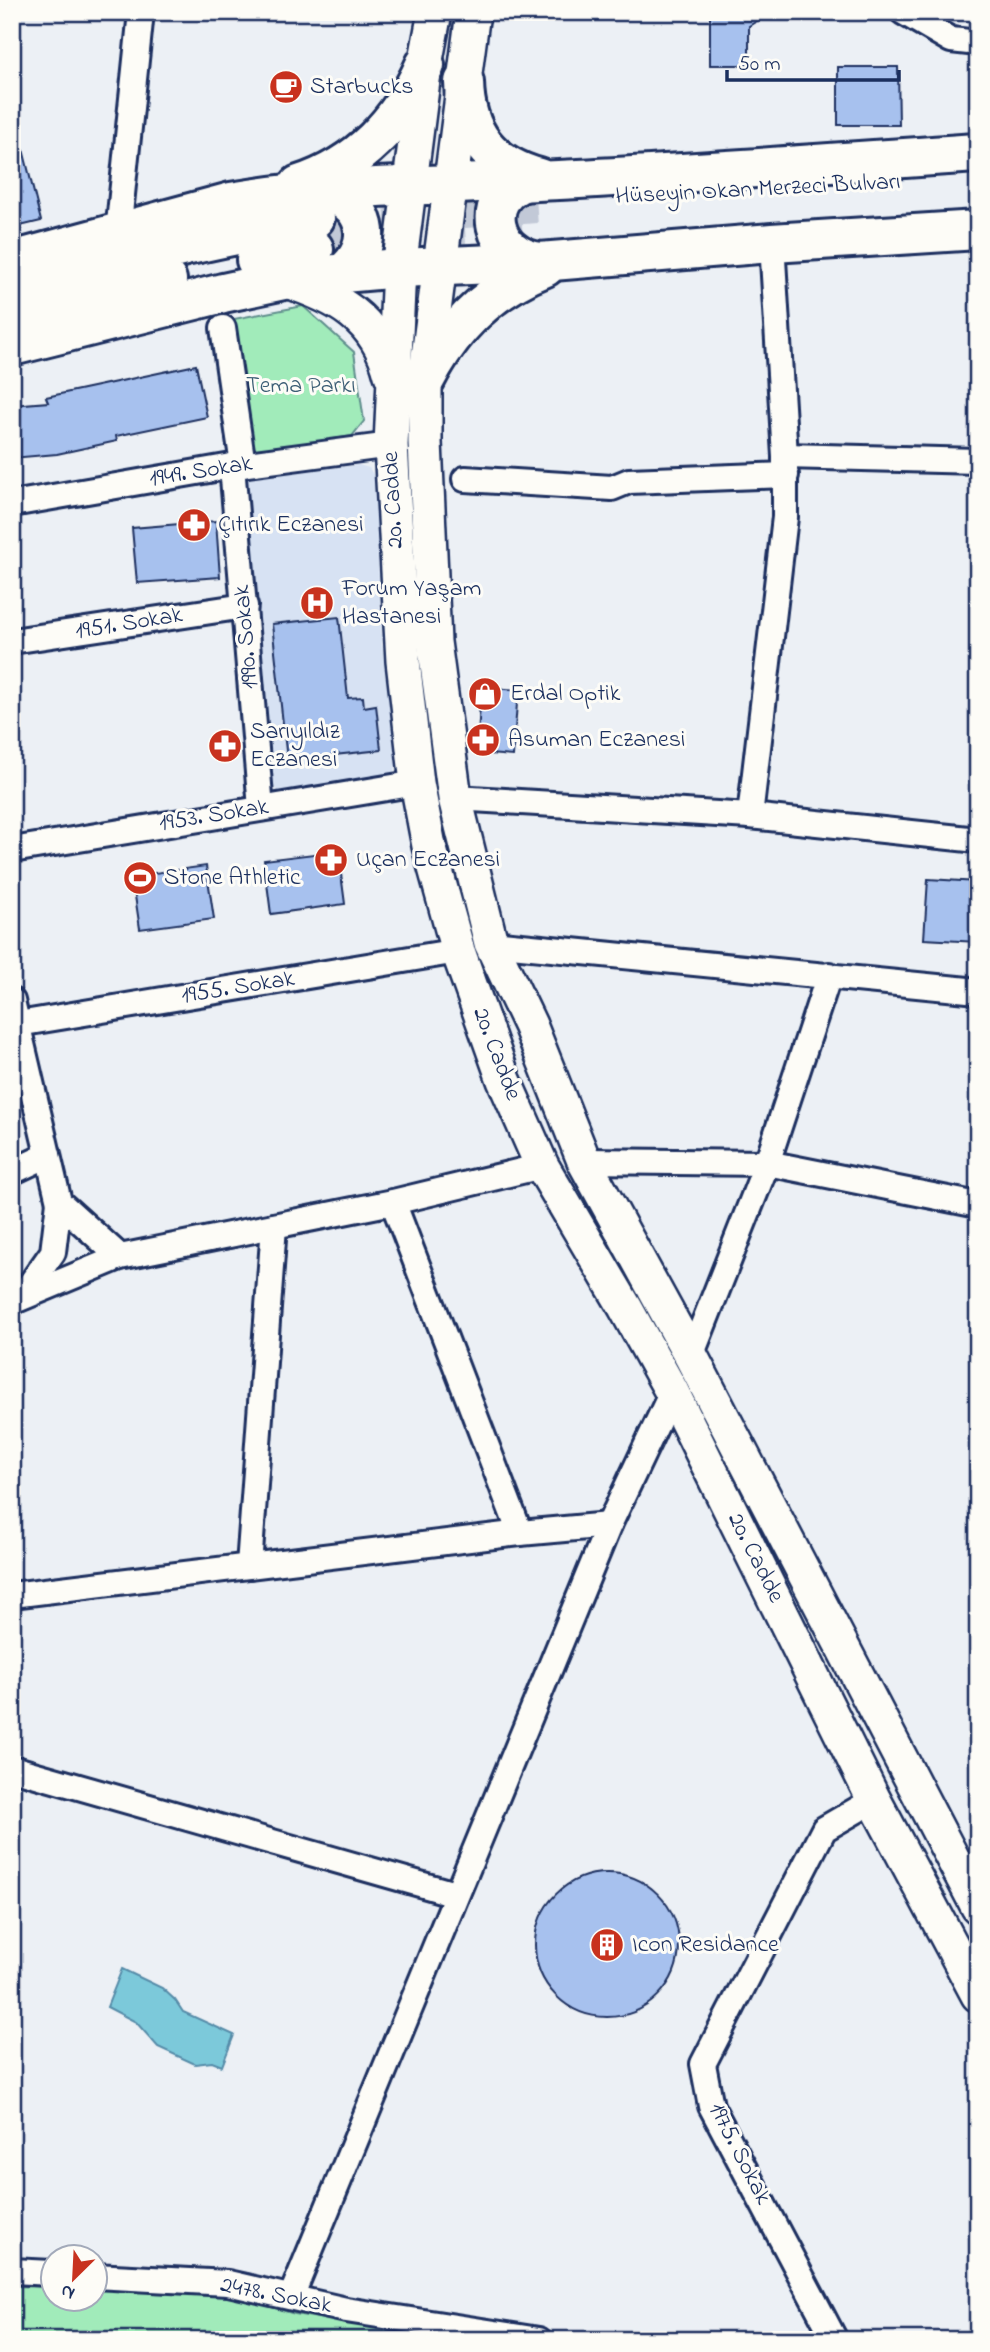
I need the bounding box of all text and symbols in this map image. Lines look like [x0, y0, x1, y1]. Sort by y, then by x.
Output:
scale bar [727, 38, 899, 82]
text: 50 m [738, 50, 781, 80]
cafe icon: Starbucks [267, 68, 305, 106]
place label: Starbucks [310, 70, 414, 105]
street label: Hüseyin Okan Merzeci Bulvarı [615, 165, 902, 216]
park label: Tema Parkı [246, 369, 356, 404]
street label: 1949. Sokak [147, 447, 256, 497]
street label: 20. Cadde [374, 450, 414, 549]
pharmacy icon: Çıtırık Eczanesi [175, 506, 213, 544]
place label: Çıtırık Eczanesi [218, 508, 364, 543]
place label: Forum Yaşam Hastanesi [341, 572, 481, 635]
street label: 1990. Sokak [225, 583, 269, 691]
hospital icon: Forum Yaşam Hastanesi [298, 584, 336, 622]
street label: 1951. Sokak [73, 598, 186, 650]
shop icon: Erdal Optik [466, 675, 504, 713]
place label: Erdal Optik [510, 677, 621, 712]
place label: Sarıyıldız Eczanesi [250, 715, 341, 778]
pharmacy icon: Asuman Eczanesi [464, 721, 502, 759]
place label: Asuman Eczanesi [508, 723, 685, 758]
pharmacy icon: Sarıyıldız Eczanesi [206, 727, 244, 765]
street label: 1953. Sokak [157, 790, 272, 842]
pharmacy icon: Uçan Eczanesi [312, 841, 350, 879]
place label: Uçan Eczanesi [356, 843, 500, 878]
sports icon: Stone Athletic [121, 859, 159, 897]
place label: Stone Athletic [164, 861, 301, 896]
street label: 1955. Sokak [179, 962, 298, 1014]
street label: 20. Cadde [462, 1002, 530, 1106]
street label: 20. Cadde [717, 1507, 793, 1609]
building icon: Icon Residance [588, 1926, 626, 1964]
place label: Icon Residance [632, 1928, 779, 1963]
street label: 1975. Sokak [698, 2097, 780, 2212]
north arrow [38, 2244, 108, 2314]
street label: 2478. Sokak [217, 2268, 335, 2324]
text: N [57, 2276, 79, 2306]

